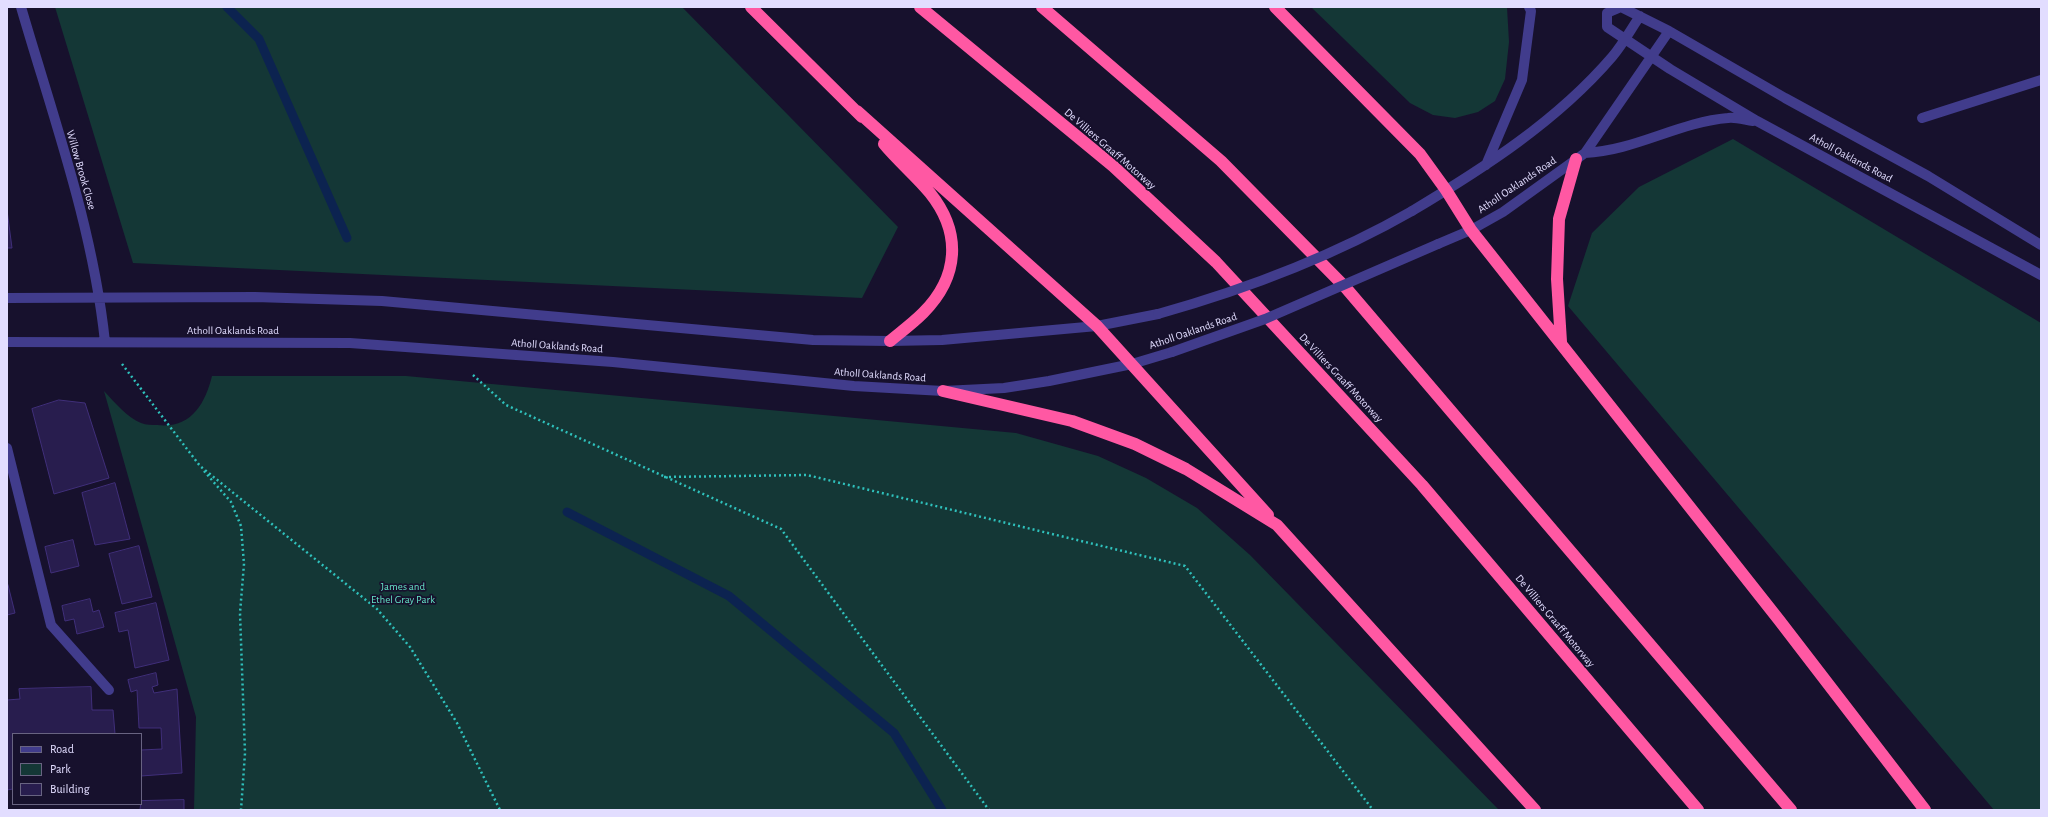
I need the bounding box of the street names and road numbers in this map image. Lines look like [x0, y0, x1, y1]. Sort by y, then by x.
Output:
street label: De Villiers Graaff Motorway [1062, 106, 1158, 192]
street label: Willow Brook Close [63, 129, 99, 211]
street label: Atholl Oaklands Road [1807, 131, 1895, 185]
street label: Atholl Oaklands Road [1475, 154, 1559, 216]
street label: Atholl Oaklands Road [1147, 310, 1239, 352]
street label: Atholl Oaklands Road [187, 324, 279, 338]
street label: De Villiers Graaff Motorway [1296, 331, 1386, 425]
street label: Atholl Oaklands Road [511, 336, 603, 356]
street label: Atholl Oaklands Road [834, 365, 926, 385]
street label: De Villiers Graaff Motorway [1512, 572, 1598, 670]

